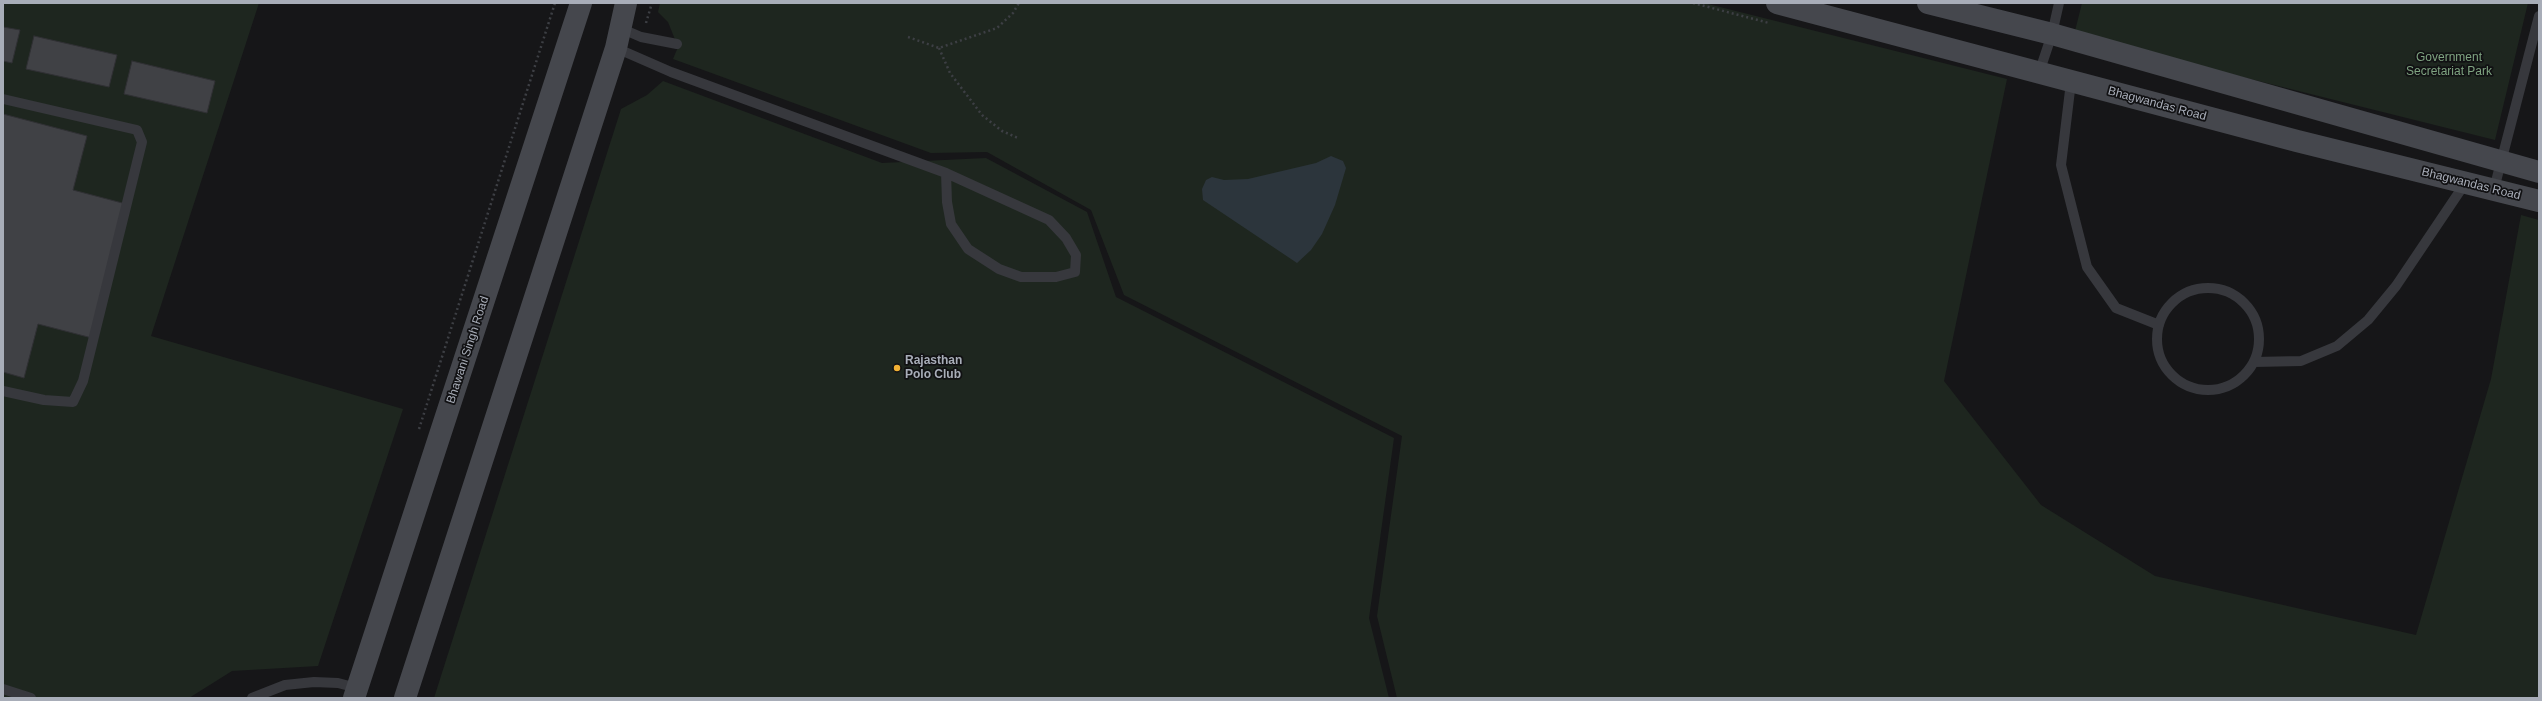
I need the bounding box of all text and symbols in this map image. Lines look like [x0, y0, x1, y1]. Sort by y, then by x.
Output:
park label: Government Secretariat Park [2406, 51, 2492, 79]
street label: Bhagwandas Road [2106, 84, 2208, 124]
street label: Bhagwandas Road [2420, 165, 2522, 203]
street label: Bhawani Singh Road [444, 294, 492, 406]
place label: Rajasthan Polo Club [905, 354, 962, 382]
marker: Rajasthan Polo Club [892, 363, 902, 373]

